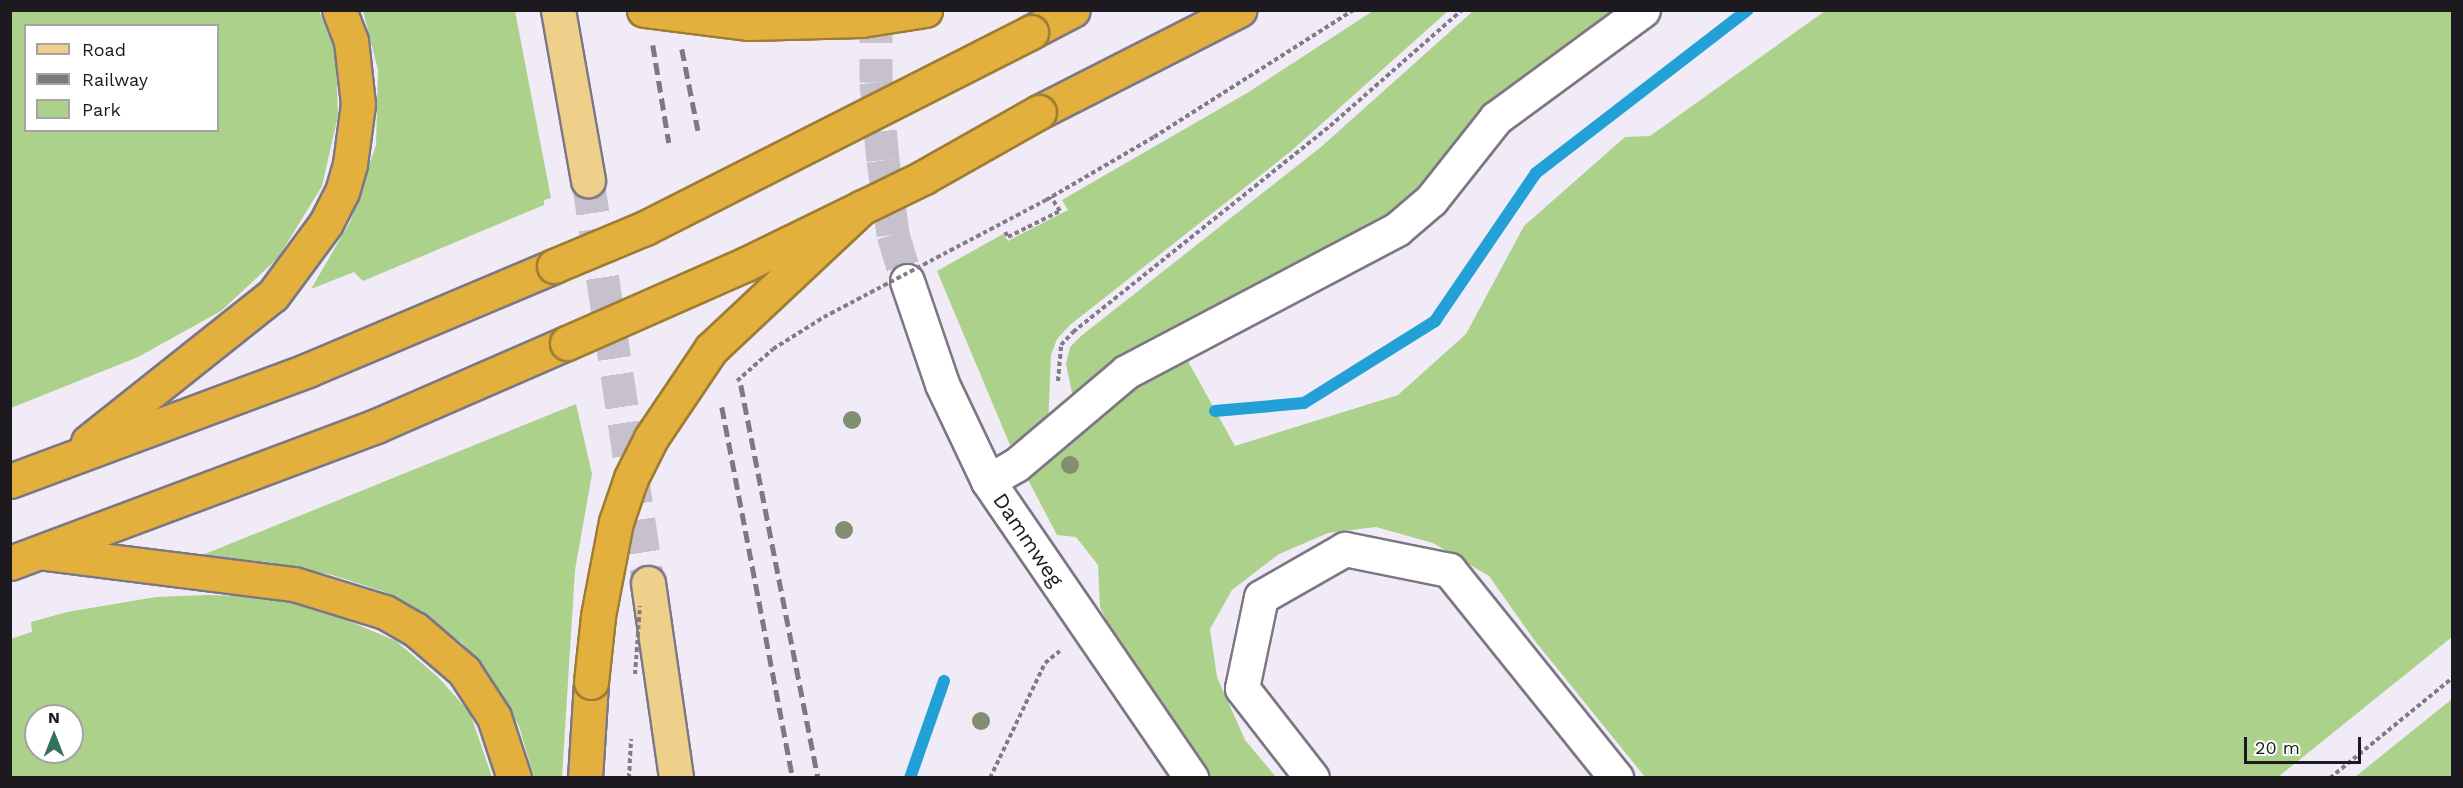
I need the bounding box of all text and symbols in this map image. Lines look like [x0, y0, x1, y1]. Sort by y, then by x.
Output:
legend [24, 24, 219, 132]
text: Road [82, 39, 126, 60]
text: Railway [82, 69, 148, 90]
text: Park [82, 99, 121, 120]
street label: Dammweg [988, 488, 1068, 592]
north arrow [24, 704, 84, 764]
text: N [48, 708, 60, 727]
scale bar [2247, 725, 2364, 763]
text: 20 m [2255, 737, 2300, 758]

